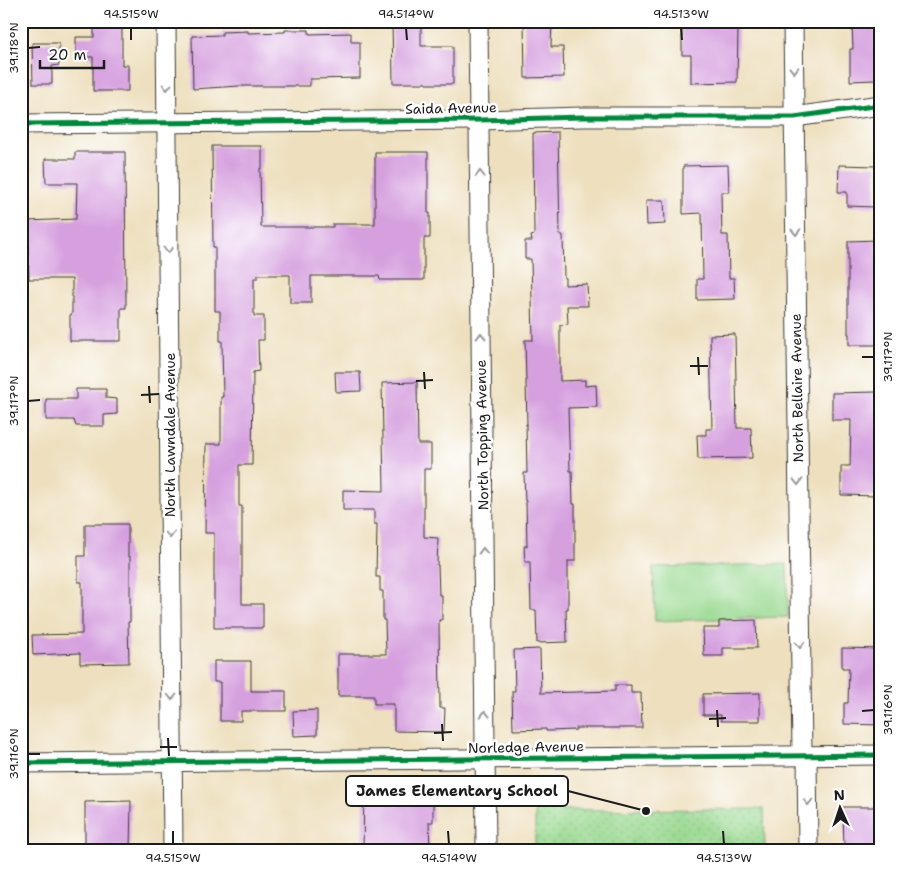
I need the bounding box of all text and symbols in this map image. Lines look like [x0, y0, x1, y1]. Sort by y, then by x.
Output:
text: 94.515°W [103, 6, 159, 22]
text: 94.514°W [378, 6, 434, 22]
text: 94.513°W [653, 6, 709, 22]
text: 39.118°N [6, 22, 22, 74]
scale bar [40, 38, 104, 70]
text: 20 m [48, 45, 87, 65]
one-way arrow [789, 66, 799, 74]
one-way arrow [162, 84, 172, 92]
street label: Saida Avenue [405, 98, 497, 118]
one-way arrow [475, 169, 485, 177]
one-way arrow [791, 229, 801, 237]
one-way arrow [163, 246, 173, 254]
street label: North Bellaire Avenue [787, 313, 807, 463]
one-way arrow [476, 332, 486, 340]
text: 39.117°N [880, 332, 896, 382]
street label: North Lawndale Avenue [161, 353, 179, 517]
street label: North Topping Avenue [472, 360, 492, 510]
text: 39.117°N [6, 376, 22, 426]
one-way arrow [793, 479, 804, 487]
one-way arrow [165, 532, 175, 539]
one-way arrow [478, 547, 489, 555]
one-way arrow [795, 642, 805, 649]
text: 39.116°N [880, 684, 896, 736]
one-way arrow [167, 694, 177, 702]
one-way arrow [480, 709, 490, 717]
text: 39.116°N [6, 728, 22, 780]
street label: Norledge Avenue [468, 737, 584, 757]
callout: James Elementary School [346, 776, 568, 806]
text: James Elementary School [356, 781, 558, 801]
north arrow [814, 784, 864, 834]
text: N [833, 786, 845, 804]
one-way arrow [803, 799, 813, 807]
text: 94.515°W [145, 850, 201, 866]
text: 94.514°W [421, 850, 477, 866]
text: 94.513°W [696, 850, 752, 866]

